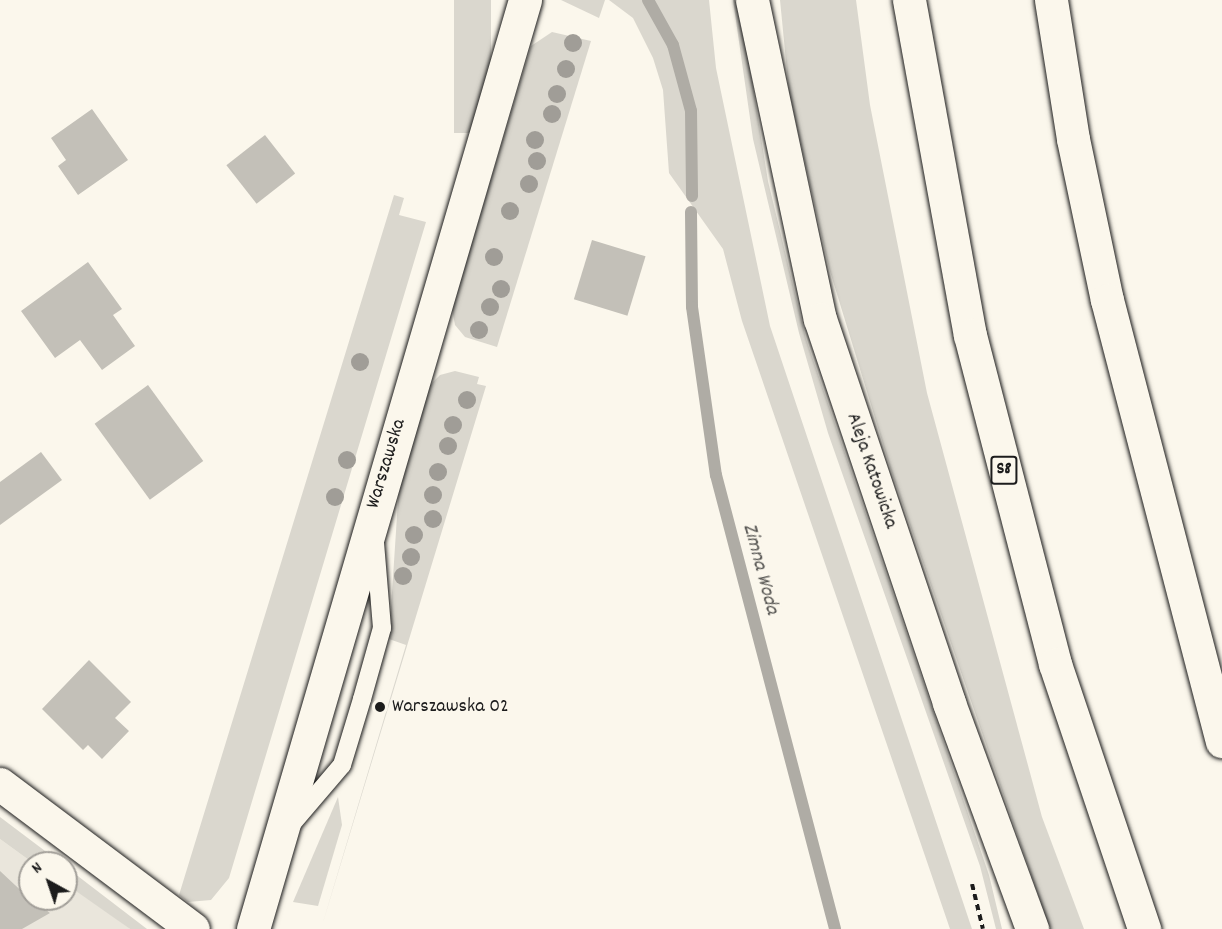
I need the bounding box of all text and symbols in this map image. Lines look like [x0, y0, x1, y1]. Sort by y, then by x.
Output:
street label: Aleja Katowicka [840, 410, 902, 532]
street label: Warszawska [362, 416, 412, 512]
road number: S8 [989, 455, 1019, 485]
water label: Zimna Woda [736, 521, 784, 617]
place label: Warszawska 02 [392, 695, 509, 719]
marker: Warszawska 02 [373, 700, 387, 714]
north arrow [18, 851, 78, 911]
text: N [27, 857, 48, 880]

